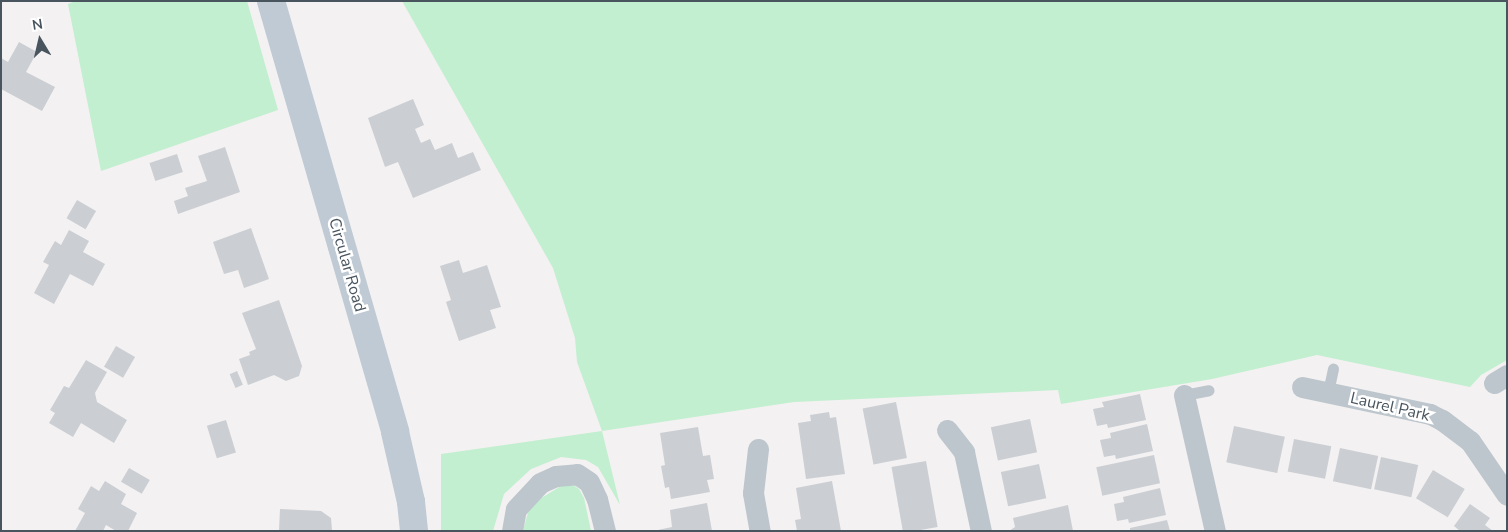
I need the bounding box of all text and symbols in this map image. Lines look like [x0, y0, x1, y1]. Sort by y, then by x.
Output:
text: N [31, 14, 44, 35]
north arrow [15, 15, 65, 65]
street label: Circular Road [324, 216, 370, 314]
street label: Laurel Park [1348, 389, 1432, 425]

